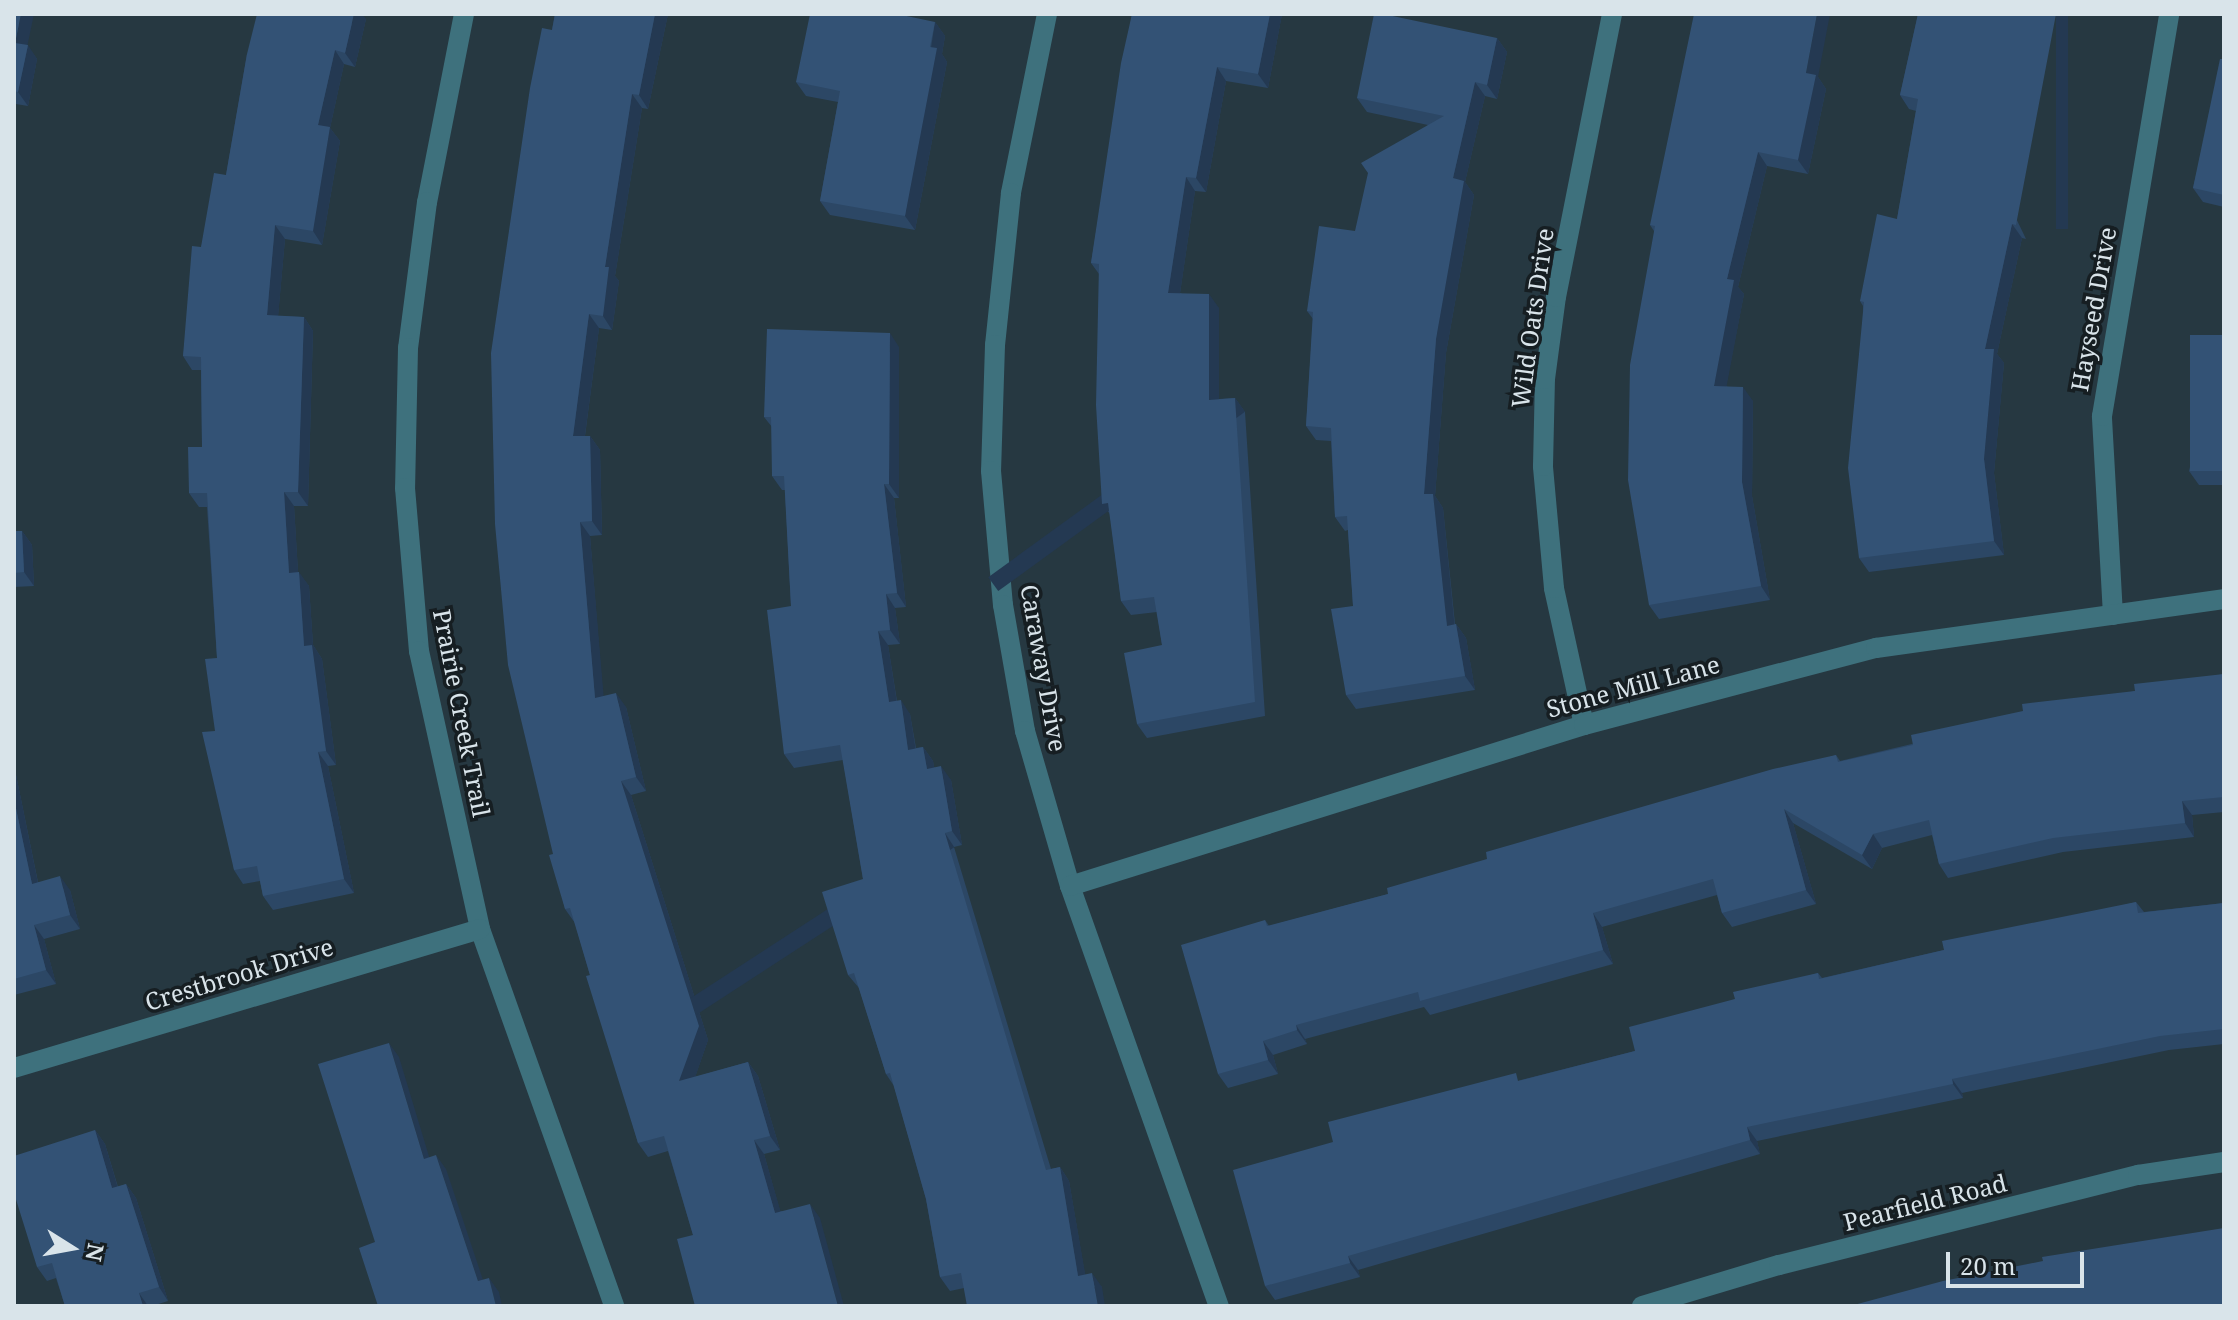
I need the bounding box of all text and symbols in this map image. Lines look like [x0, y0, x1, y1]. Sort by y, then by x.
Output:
street label: Hayseed Drive [2064, 225, 2122, 393]
street label: Wild Oats Drive [1505, 226, 1559, 410]
street label: Caraway Drive [1015, 582, 1073, 754]
street label: Prairie Creek Trail [428, 607, 496, 819]
street label: Stone Mill Lane [1543, 649, 1723, 723]
street label: Crestbrook Drive [141, 932, 337, 1016]
street label: Pearfield Road [1840, 1168, 2010, 1236]
north arrow [32, 1208, 112, 1288]
scale bar [1950, 1236, 2088, 1286]
text: N [79, 1241, 112, 1264]
text: 20 m [1960, 1249, 2016, 1282]

